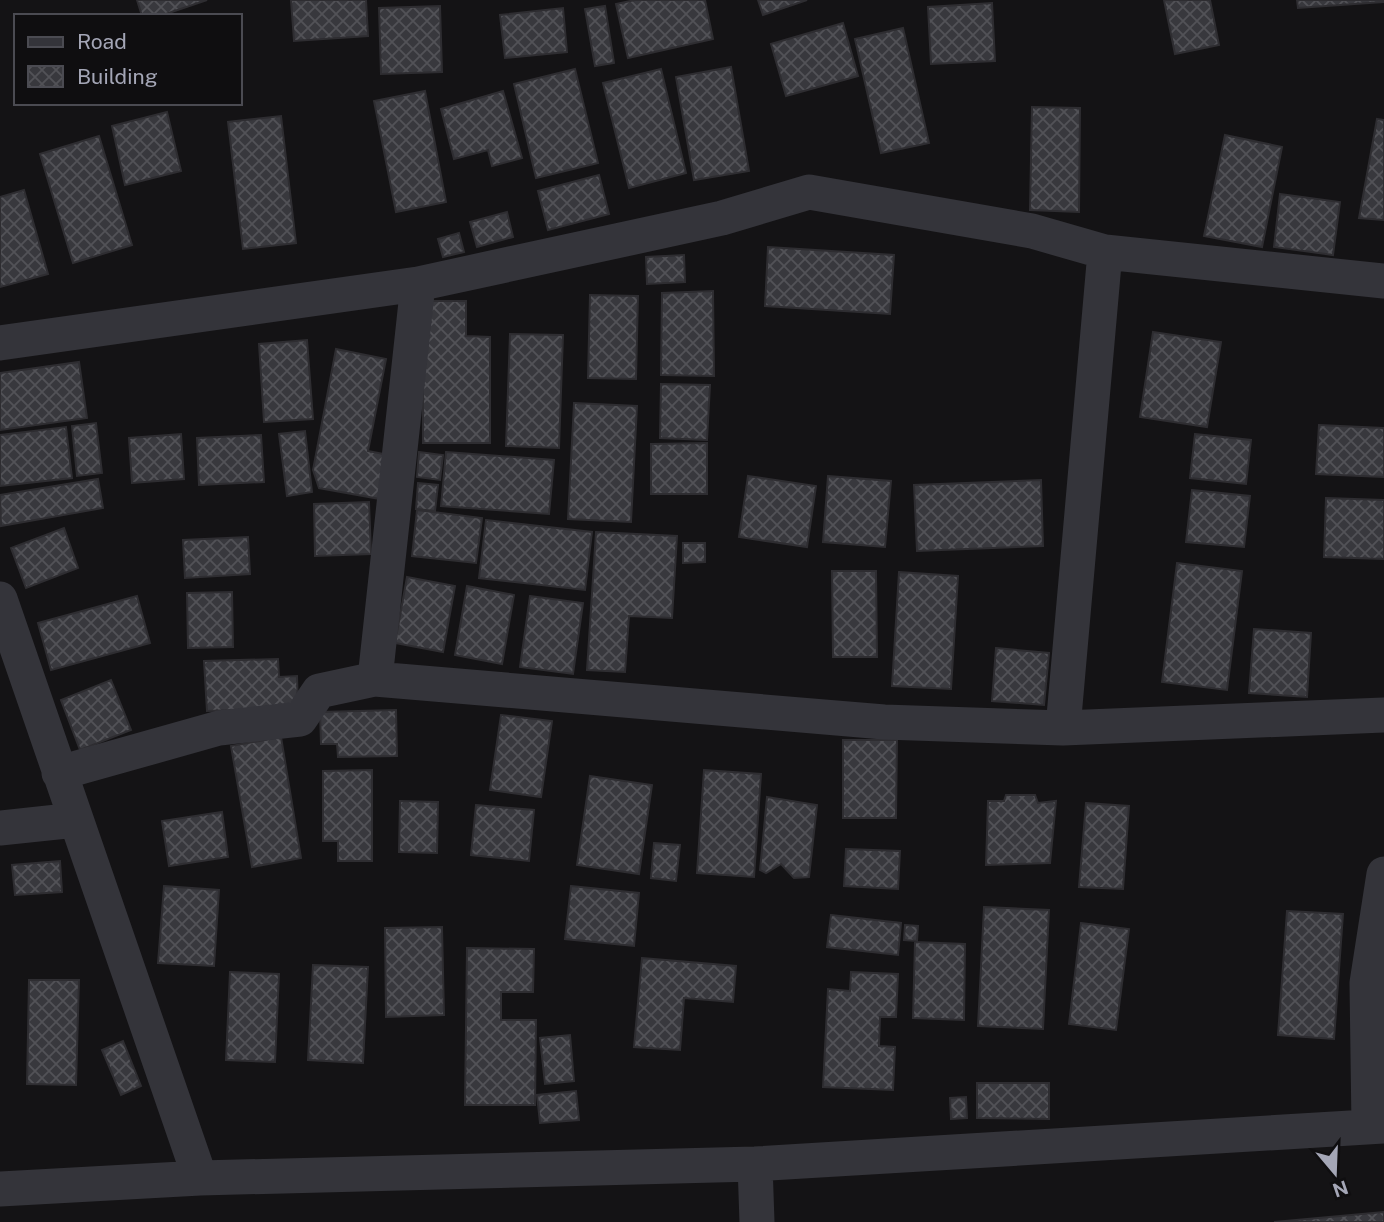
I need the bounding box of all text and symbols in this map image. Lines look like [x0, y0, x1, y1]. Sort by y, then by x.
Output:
legend [14, 14, 242, 105]
text: Road [77, 29, 127, 54]
text: Building [77, 64, 158, 89]
north arrow [1300, 1138, 1370, 1208]
text: N [1330, 1176, 1351, 1202]

